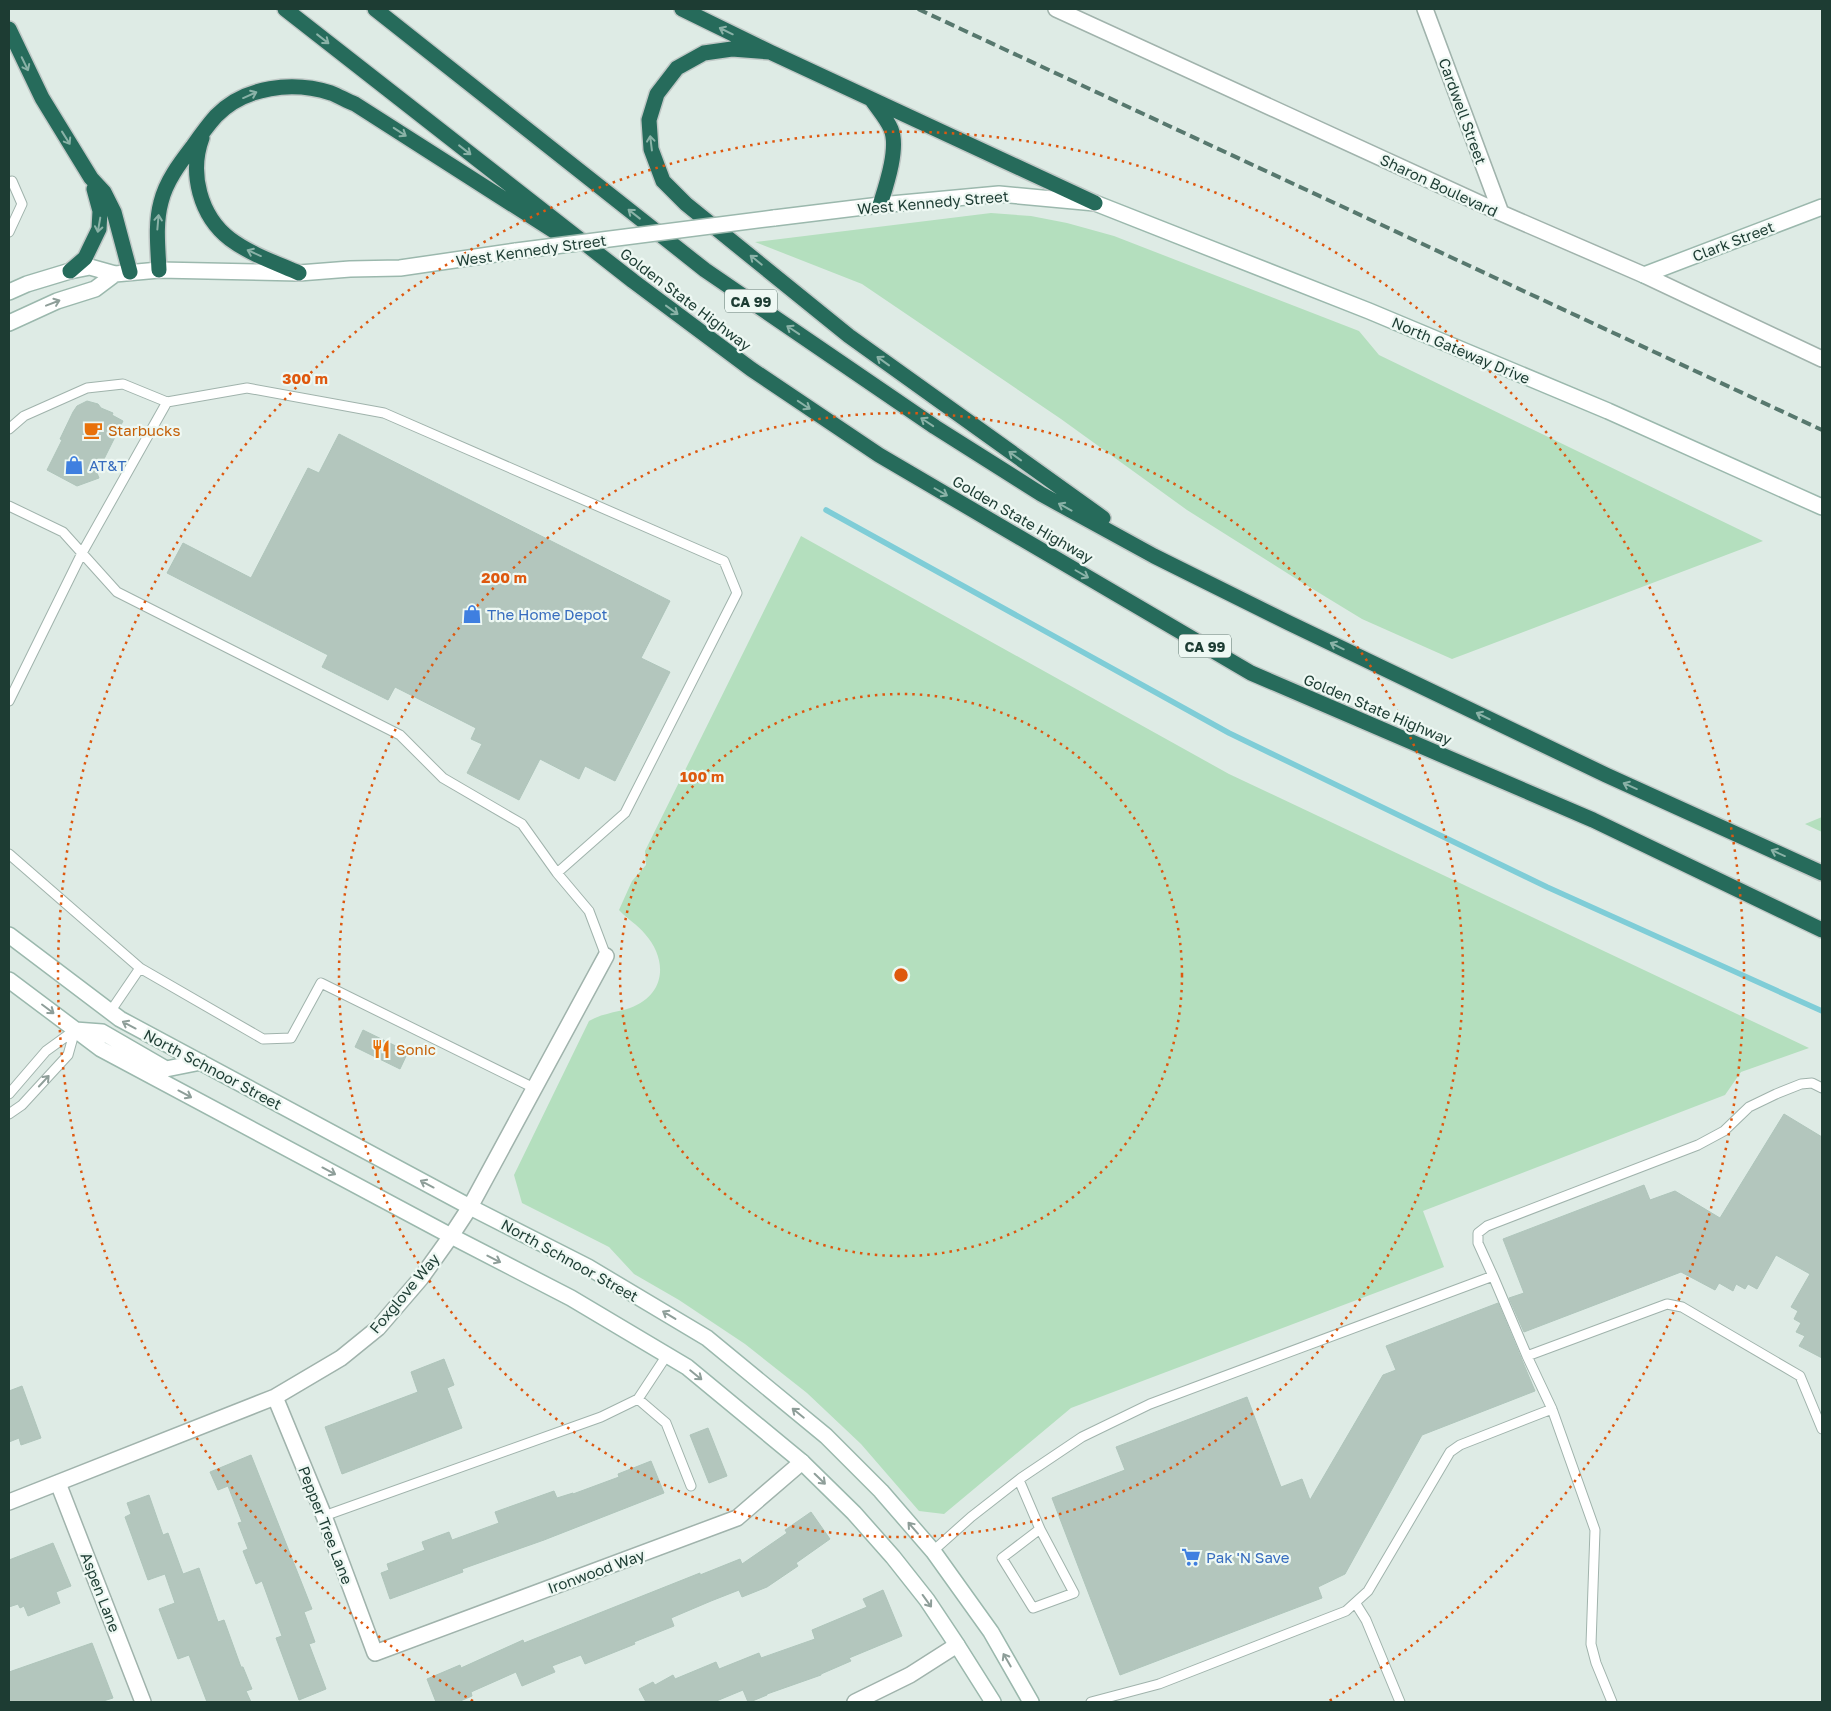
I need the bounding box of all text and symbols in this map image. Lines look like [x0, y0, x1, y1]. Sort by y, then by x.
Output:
one-way arrow [719, 26, 734, 36]
one-way arrow [316, 33, 329, 44]
street label: Cardwell Street [1435, 55, 1491, 167]
one-way arrow [21, 56, 30, 71]
one-way arrow [242, 90, 257, 100]
one-way arrow [392, 128, 406, 138]
one-way arrow [62, 130, 72, 144]
one-way arrow [646, 135, 656, 151]
one-way arrow [458, 144, 471, 155]
street label: Sharon Boulevard [1377, 150, 1501, 220]
street label: West Kennedy Street [857, 186, 1009, 218]
one-way arrow [628, 208, 641, 219]
one-way arrow [154, 214, 163, 230]
one-way arrow [93, 216, 103, 232]
street label: Clark Street [1690, 217, 1776, 265]
street label: West Kennedy Street [455, 231, 607, 269]
street label: Golden State Highway [617, 244, 756, 354]
one-way arrow [247, 247, 262, 257]
one-way arrow [749, 255, 762, 266]
road number: CA 99 [725, 290, 777, 312]
one-way arrow [45, 298, 60, 307]
one-way arrow [665, 305, 678, 316]
street label: North Gateway Drive [1389, 313, 1533, 387]
one-way arrow [786, 325, 800, 335]
one-way arrow [877, 356, 891, 366]
text: 300 m [282, 369, 328, 387]
one-way arrow [797, 400, 811, 410]
one-way arrow [921, 417, 935, 427]
cafe icon: Starbucks [82, 419, 104, 441]
place label: Starbucks [108, 421, 181, 439]
one-way arrow [1008, 451, 1022, 461]
shop icon: AT&T [63, 454, 85, 476]
place label: AT&T [89, 456, 127, 474]
street label: Golden State Highway [949, 471, 1097, 567]
one-way arrow [934, 487, 948, 497]
one-way arrow [1058, 502, 1073, 512]
text: 200 m [481, 568, 527, 586]
one-way arrow [1074, 569, 1089, 579]
shop icon: The Home Depot [461, 603, 483, 625]
place label: The Home Depot [487, 605, 608, 623]
road number: CA 99 [1179, 634, 1231, 658]
one-way arrow [1329, 641, 1344, 651]
street label: Golden State Highway [1301, 670, 1455, 749]
one-way arrow [1476, 711, 1491, 720]
text: 100 m [680, 767, 724, 785]
one-way arrow [1623, 780, 1638, 790]
one-way arrow [1771, 847, 1786, 857]
centre of rings [892, 966, 910, 984]
one-way arrow [41, 1004, 55, 1014]
one-way arrow [123, 1019, 137, 1029]
street label: North Schnoor Street [141, 1025, 285, 1113]
restaurant icon: Sonic [370, 1038, 392, 1060]
place label: Sonic [396, 1040, 436, 1058]
one-way arrow [38, 1075, 50, 1087]
one-way arrow [178, 1089, 193, 1099]
one-way arrow [321, 1166, 336, 1176]
one-way arrow [420, 1178, 435, 1188]
street label: North Schnoor Street [498, 1215, 642, 1305]
street label: Foxglove Way [365, 1249, 443, 1337]
one-way arrow [487, 1254, 502, 1264]
one-way arrow [662, 1310, 676, 1320]
one-way arrow [689, 1369, 702, 1380]
one-way arrow [792, 1408, 805, 1419]
street label: Pepper Tree Lane [295, 1463, 357, 1587]
one-way arrow [814, 1473, 826, 1485]
one-way arrow [907, 1521, 919, 1534]
street label: Ironwood Way [545, 1545, 647, 1597]
supermarket icon: Pak 'N Save [1180, 1546, 1202, 1568]
place label: Pak 'N Save [1206, 1548, 1290, 1566]
street label: Aspen Lane [78, 1550, 125, 1635]
one-way arrow [922, 1594, 932, 1608]
one-way arrow [1002, 1653, 1012, 1667]

